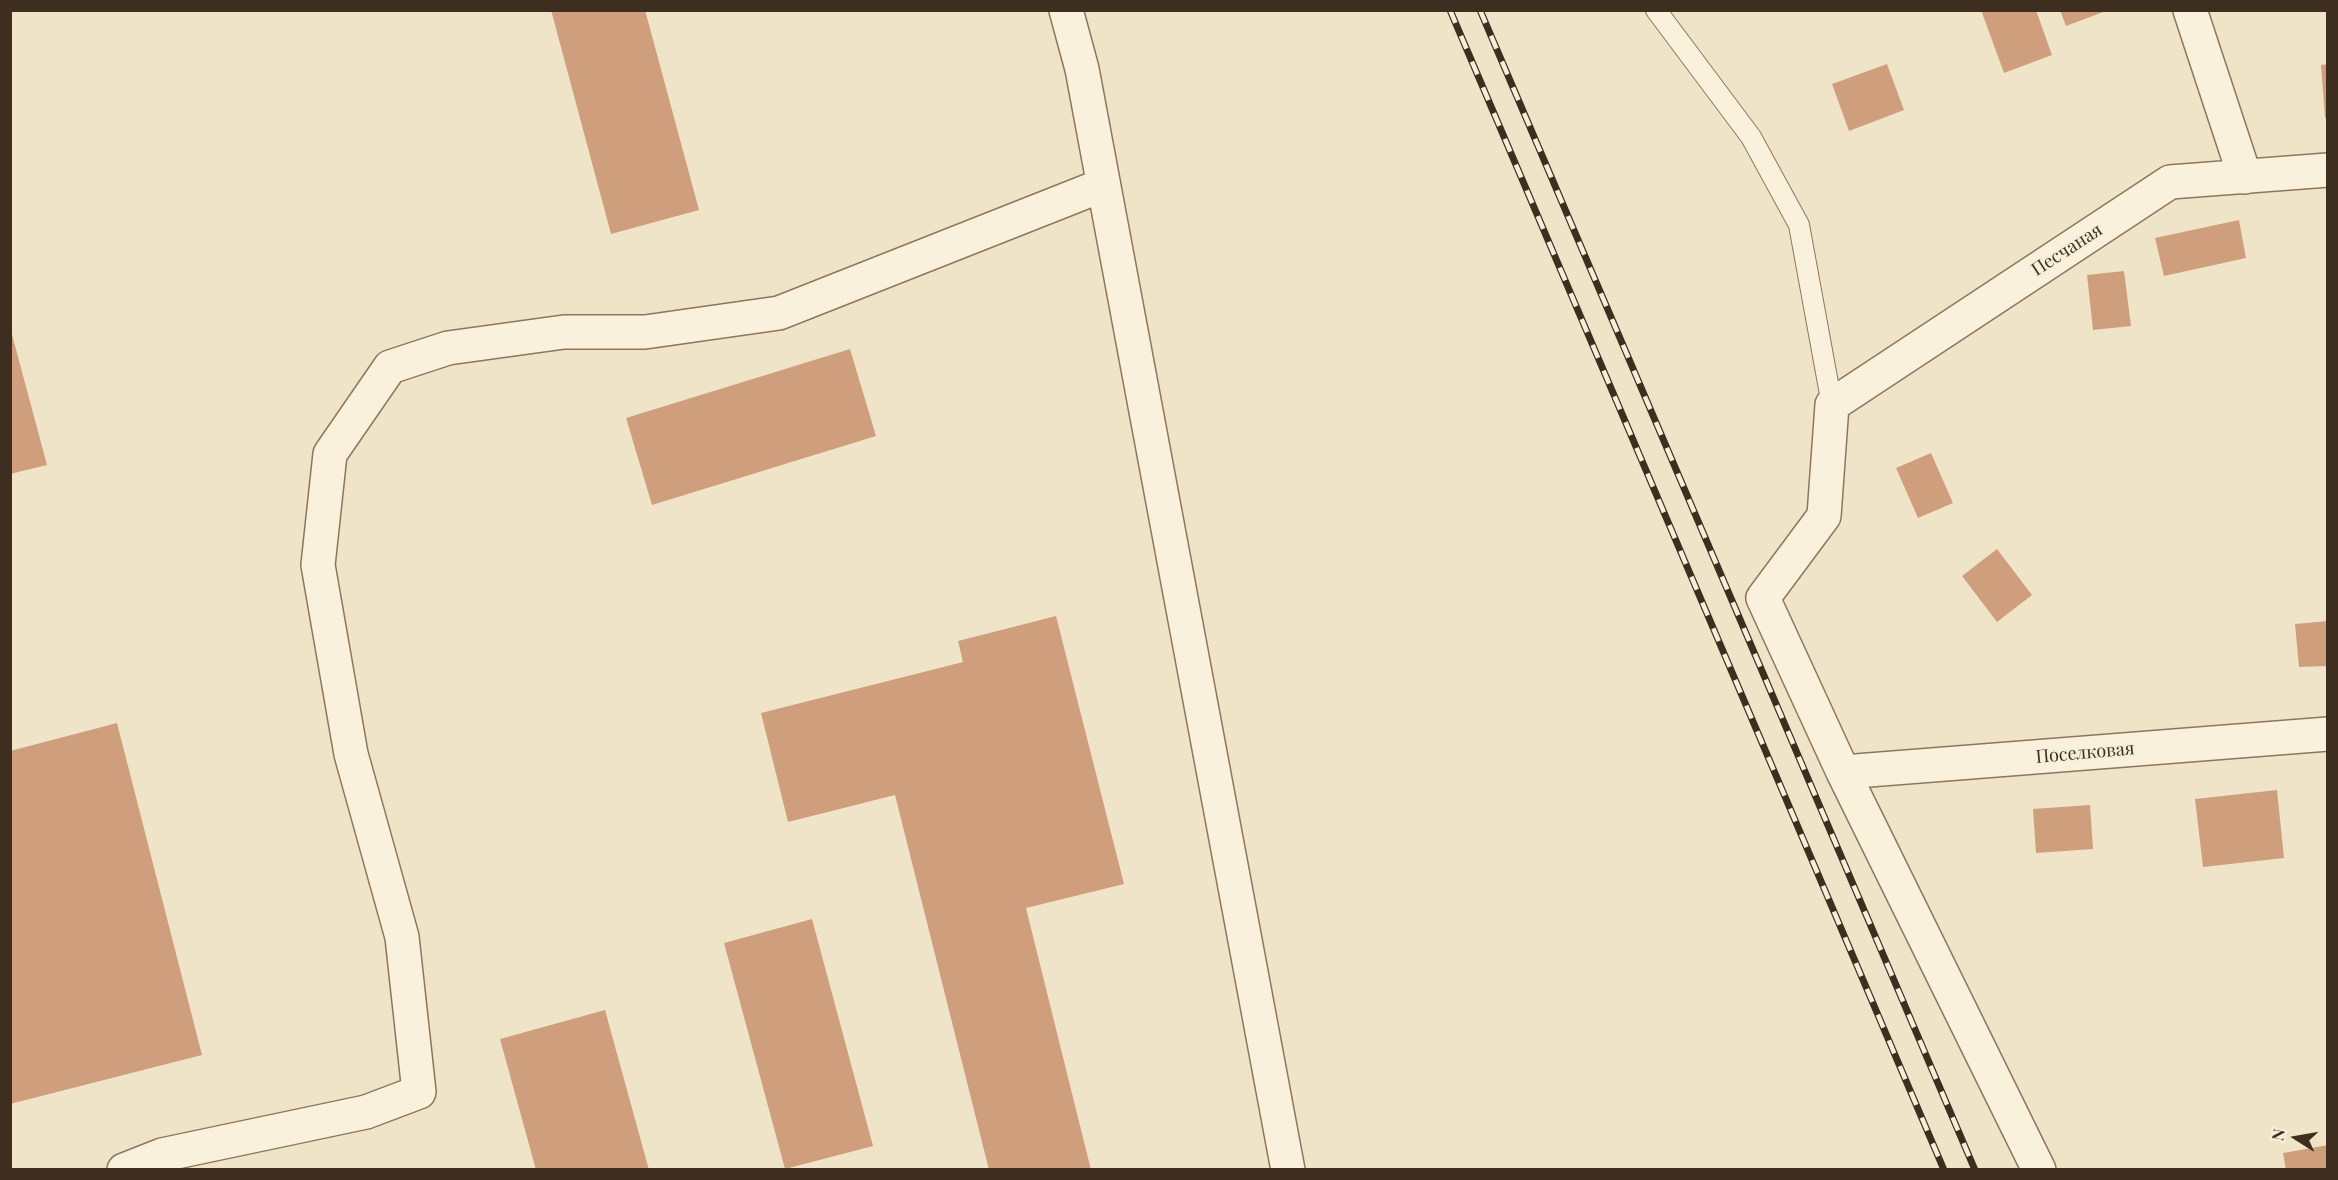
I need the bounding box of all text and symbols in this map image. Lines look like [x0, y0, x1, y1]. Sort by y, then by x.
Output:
street label: Песчаная [2028, 219, 2106, 281]
street label: Поселковая [2035, 738, 2135, 768]
north arrow [2266, 1108, 2326, 1168]
text: N [2266, 1127, 2289, 1142]

